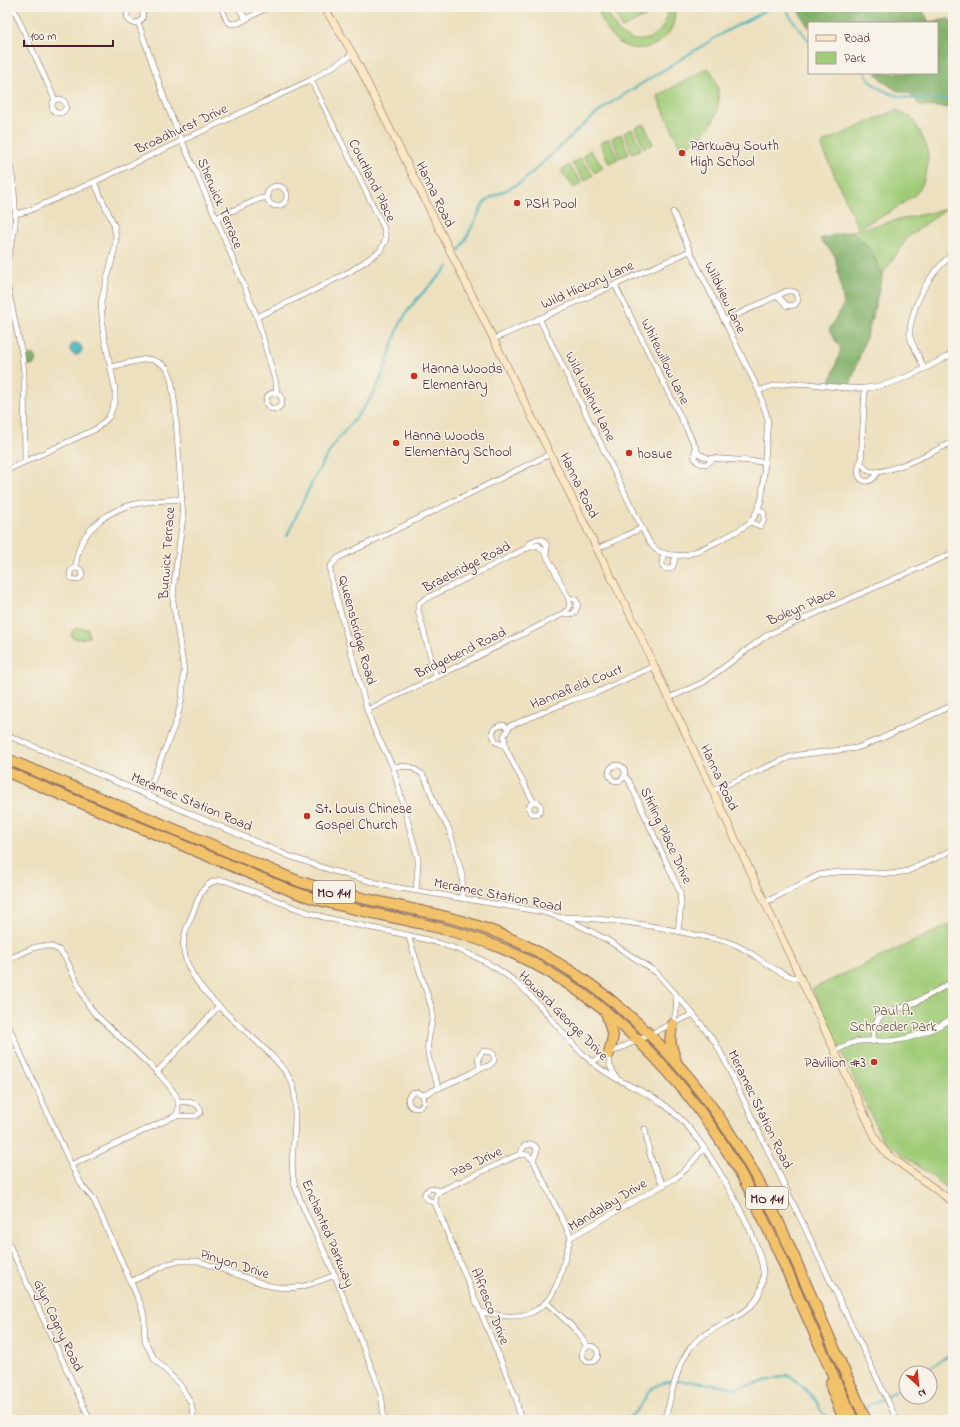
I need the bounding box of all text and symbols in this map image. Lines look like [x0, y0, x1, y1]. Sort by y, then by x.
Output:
scale bar [24, 22, 113, 48]
legend [808, 22, 938, 74]
text: 100 m [30, 28, 57, 46]
text: Road [844, 30, 870, 48]
text: Park [844, 50, 866, 68]
street label: Broadhurst Drive [131, 98, 232, 160]
street label: Courtland Place [343, 136, 401, 226]
place label: Parkway South High School [690, 136, 779, 174]
marker: Parkway South High School [677, 148, 687, 158]
street label: Sherwick Terrace [191, 155, 248, 253]
street label: Hanna Road [410, 158, 460, 231]
place label: PSH Pool [525, 194, 577, 215]
marker: PSH Pool [512, 198, 522, 208]
street label: Wild Hickory Lane [538, 255, 638, 316]
street label: Wildview Lane [698, 258, 751, 338]
street label: Whitewillow Lane [635, 315, 695, 409]
street label: Wild Walnut Lane [559, 348, 621, 446]
place label: Hanna Woods Elementary [422, 359, 503, 397]
marker: Hanna Woods Elementary [409, 371, 419, 381]
place label: Hanna Woods Elementary School [404, 426, 511, 464]
marker: Hanna Woods Elementary School [391, 438, 401, 448]
place label: hosue [637, 444, 673, 465]
marker: hosue [624, 448, 634, 458]
street label: Hanna Road [554, 449, 604, 522]
street label: Burwick Terrace [154, 506, 181, 601]
street label: Braebridge Road [418, 536, 515, 600]
street label: Queensbridge Road [331, 573, 381, 688]
street label: Boleyn Place [763, 583, 840, 633]
street label: Bridgebend Road [411, 622, 510, 686]
street label: Hannafield Court [527, 659, 626, 715]
street label: Hanna Road [694, 741, 743, 814]
street label: Meramec Station Road [127, 767, 256, 838]
street label: Stirling Place Drive [633, 784, 698, 889]
place label: St. Louis Chinese Gospel Church [315, 799, 413, 836]
marker: St. Louis Chinese Gospel Church [302, 811, 312, 821]
street label: Meramec Station Road [432, 873, 564, 918]
road number: MO 141 [313, 881, 355, 903]
street label: Howard George Drive [512, 966, 613, 1067]
park label: Paul A. Schroeder Park [849, 1001, 937, 1038]
street label: Meramec Station Road [722, 1047, 798, 1173]
place label: Pavilion #3 [804, 1053, 866, 1074]
marker: Pavilion #3 [869, 1057, 879, 1067]
street label: Pas Drive [447, 1141, 507, 1183]
street label: Mandalay Drive [564, 1173, 652, 1238]
street label: Enchanted Parkway [295, 1177, 360, 1291]
road number: MO 141 [746, 1187, 788, 1209]
street label: Pinyon Drive [197, 1244, 273, 1286]
street label: Alfresco Drive [465, 1265, 515, 1349]
street label: Glyn Cagny Road [26, 1276, 88, 1376]
north arrow [898, 1365, 938, 1405]
text: N [915, 1384, 929, 1402]

